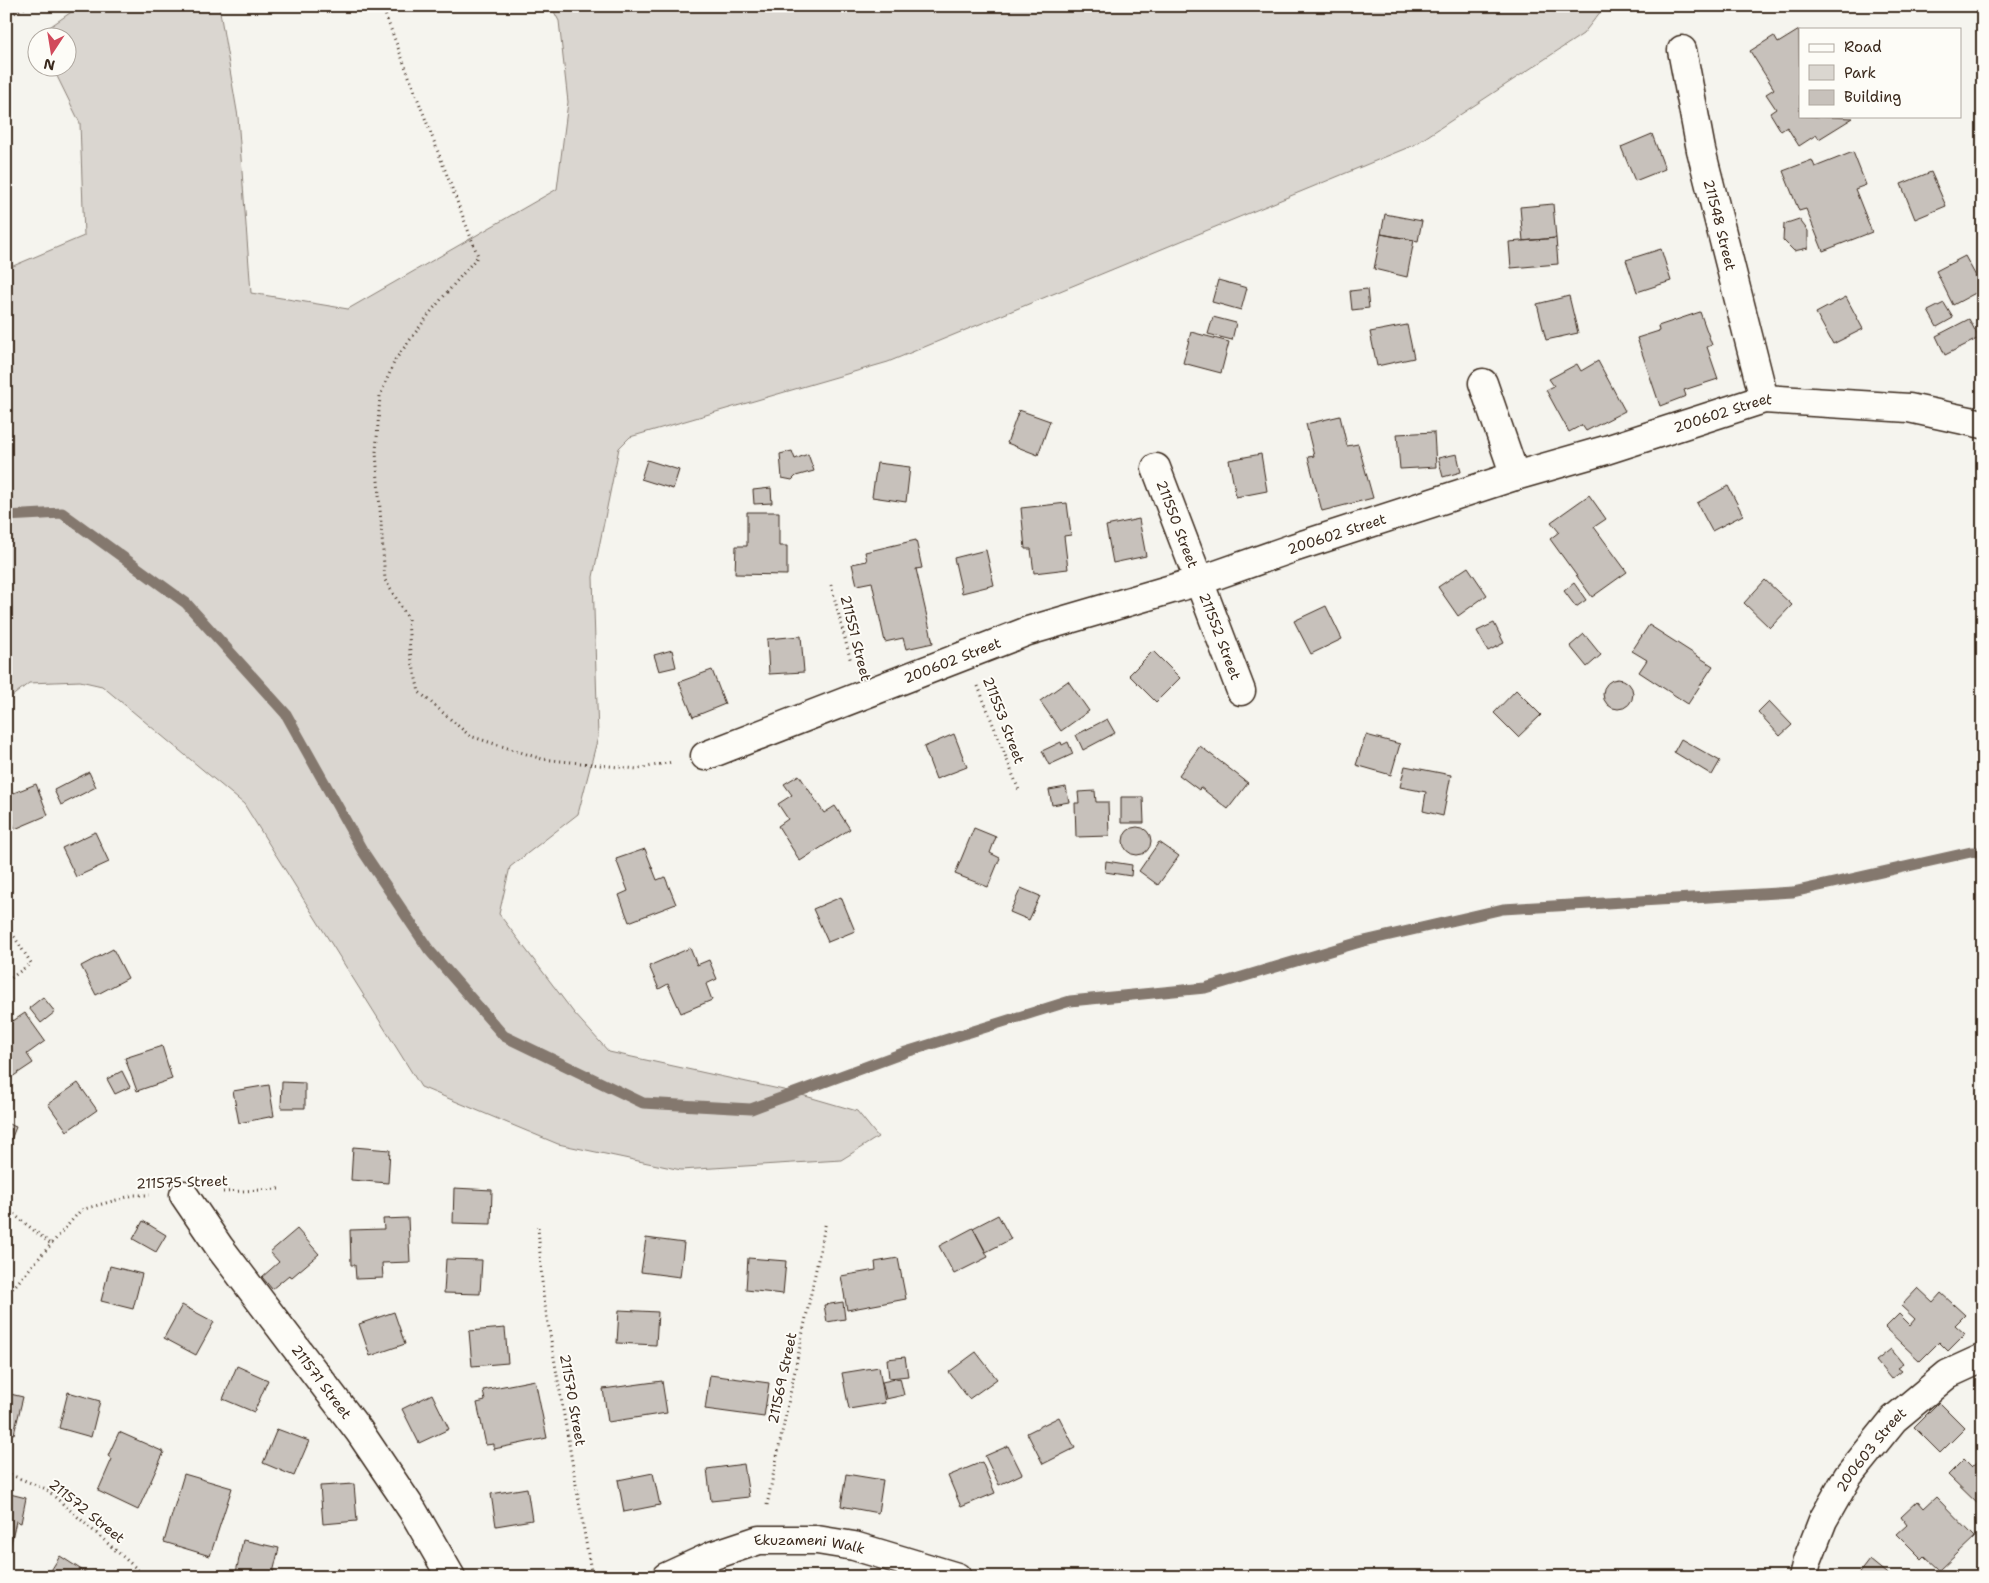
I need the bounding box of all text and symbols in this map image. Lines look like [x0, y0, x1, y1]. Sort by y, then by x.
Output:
north arrow [28, 28, 78, 78]
legend [1799, 28, 1962, 118]
text: Road [1844, 37, 1882, 57]
text: N [42, 55, 57, 75]
text: Park [1844, 63, 1876, 83]
text: Building [1844, 87, 1901, 107]
street label: 211548 Street [1700, 177, 1740, 272]
street label: 200602 Street [1671, 390, 1773, 437]
street label: 211550 Street [1152, 478, 1202, 570]
street label: 200602 Street [1285, 509, 1388, 558]
street label: 211552 Street [1195, 590, 1245, 682]
street label: 211551 Street [837, 593, 875, 683]
street label: 200602 Street [901, 633, 1003, 687]
street label: 211553 Street [979, 674, 1029, 766]
street label: 211575 Street [136, 1171, 228, 1193]
street label: 211569 Street [764, 1331, 800, 1425]
street label: 211571 Street [288, 1341, 356, 1423]
street label: 211570 Street [556, 1353, 590, 1447]
street label: 200603 Street [1832, 1404, 1910, 1495]
street label: 211572 Street [45, 1475, 129, 1547]
street label: Ekuzameni Walk [751, 1530, 867, 1558]

